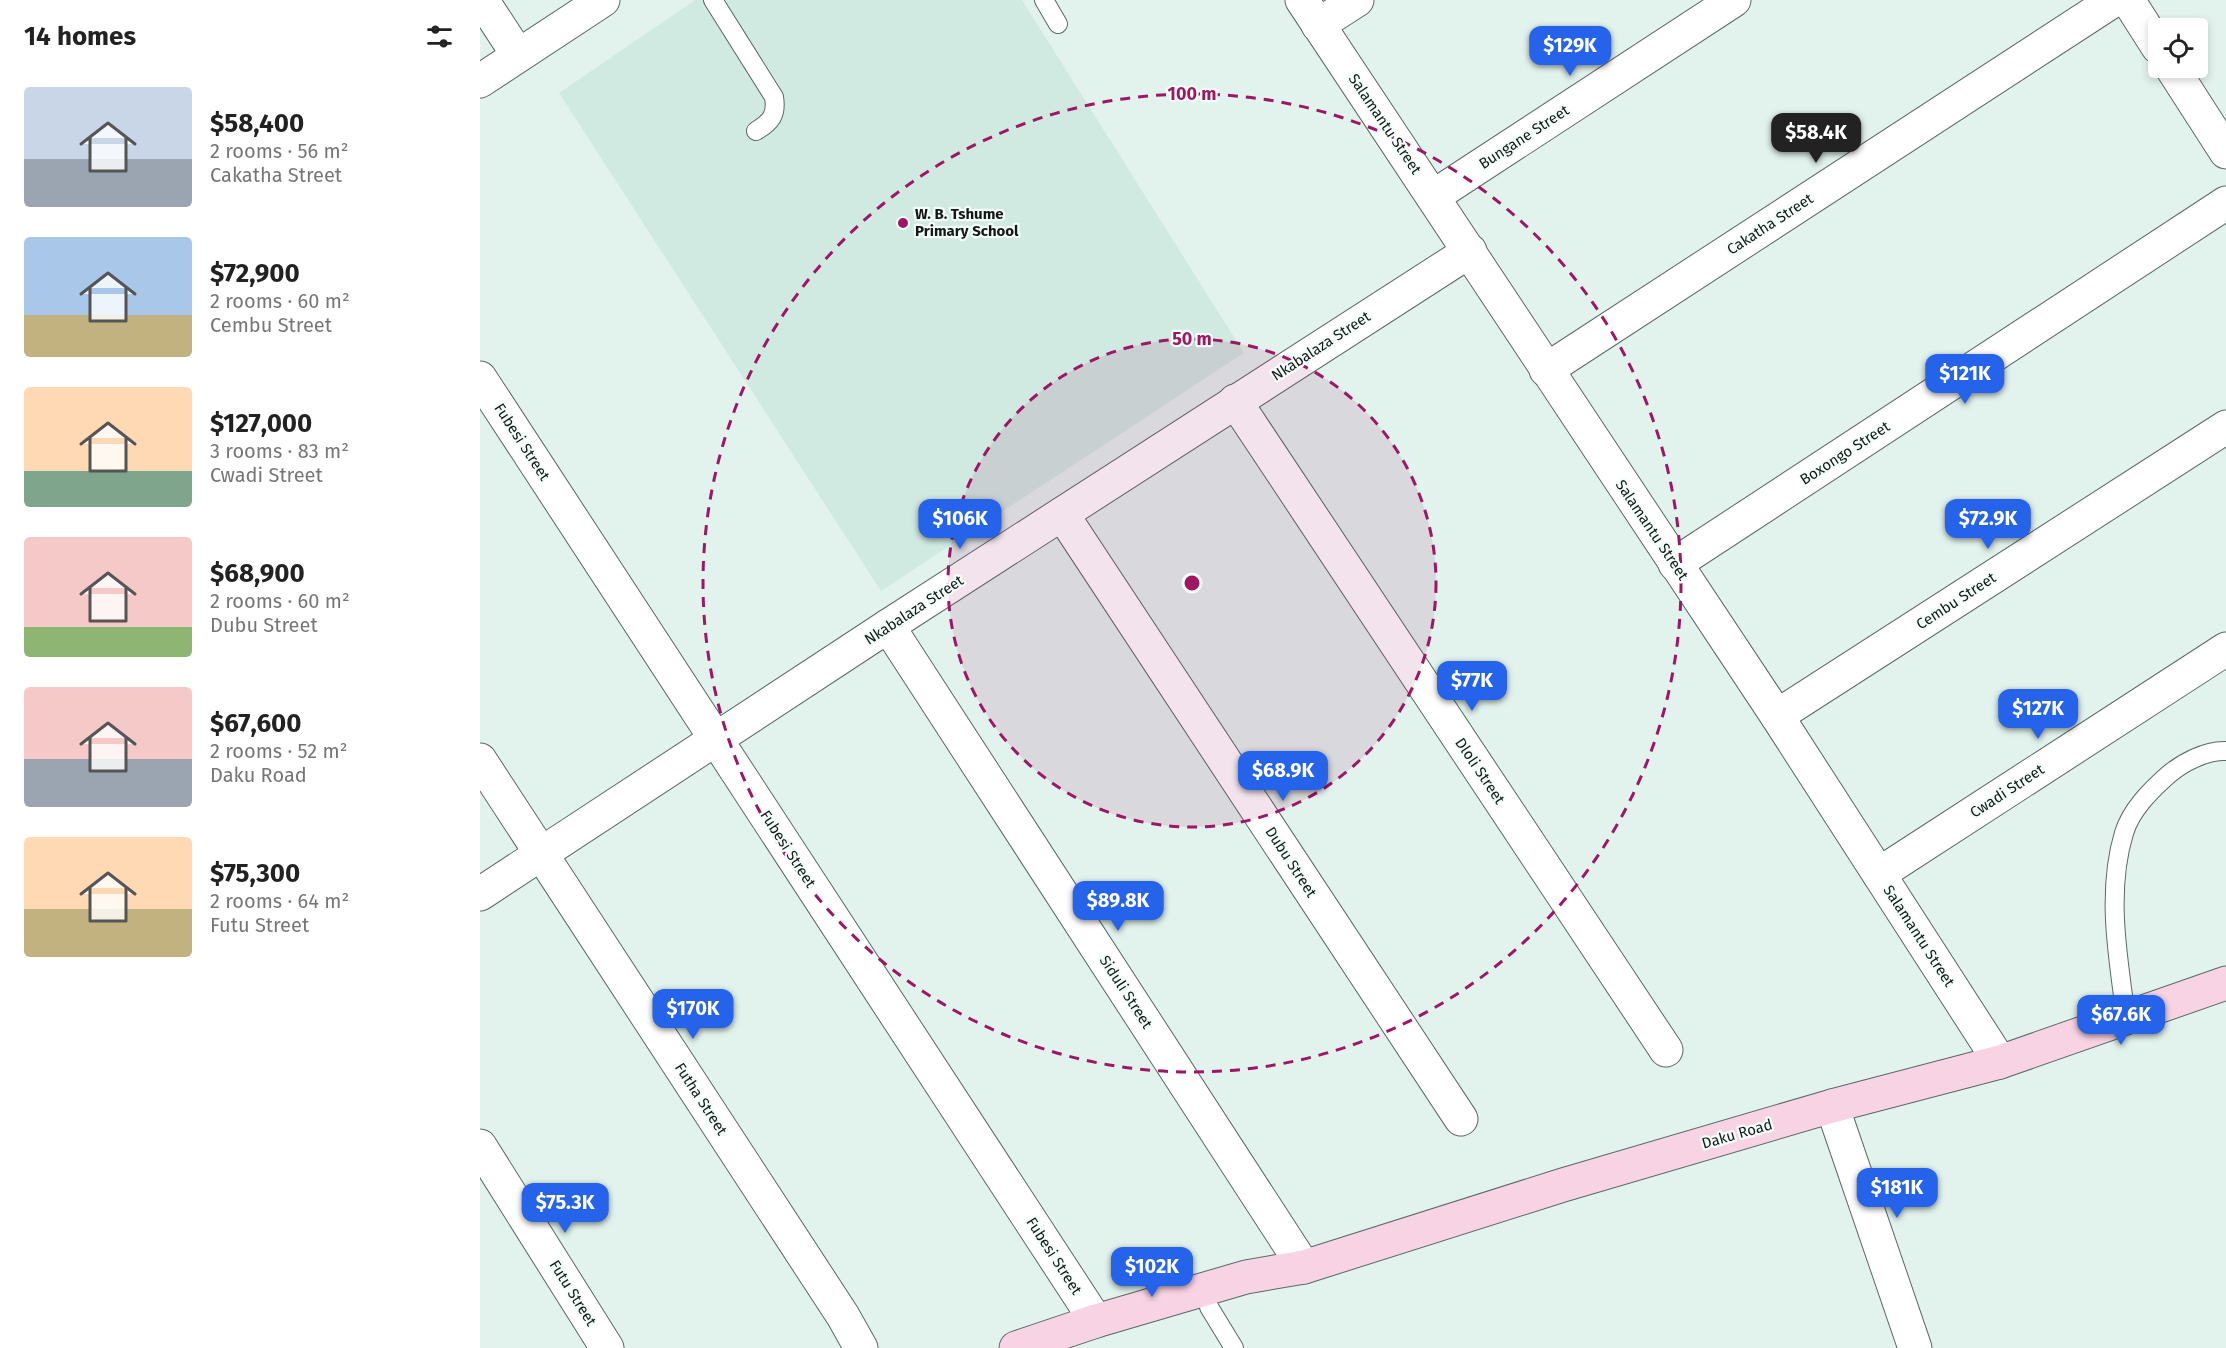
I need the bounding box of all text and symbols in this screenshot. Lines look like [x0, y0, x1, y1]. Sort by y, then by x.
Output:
map controls [2148, 18, 2208, 78]
button: locate [2148, 18, 2208, 78]
icon: filters [423, 20, 456, 53]
text: 14 homes [24, 21, 136, 52]
pin: $129K [1528, 26, 1612, 77]
text: $129K [1543, 33, 1597, 57]
street label: Salamantu Street [1345, 70, 1426, 178]
text: 100 m [1168, 83, 1216, 105]
street label: Bungane Street [1476, 101, 1573, 173]
text: $58,400 [210, 108, 304, 139]
icon: home [72, 111, 144, 183]
pin: $58.4K [1767, 113, 1865, 164]
text: $58.4K [1785, 120, 1847, 144]
text: 2 rooms · 56 m² [210, 139, 349, 163]
text: Cakatha Street [210, 163, 342, 187]
street label: Cakatha Street [1724, 189, 1817, 259]
place label: W. B. Tshume Primary School [915, 205, 1019, 240]
marker: W. B. Tshume Primary School [896, 216, 910, 230]
text: $72,900 [210, 258, 300, 289]
icon: home [72, 261, 144, 333]
text: 2 rooms · 60 m² [210, 289, 350, 313]
street label: Nkabalaza Street [1268, 307, 1374, 385]
text: Cembu Street [210, 313, 332, 337]
text: 50 m [1172, 328, 1212, 350]
pin: $121K [1923, 354, 2007, 405]
text: $121K [1939, 361, 1991, 385]
street label: Fubesi Street [490, 400, 554, 485]
text: $127,000 [210, 408, 312, 439]
icon: home [72, 411, 144, 483]
street label: Boxongo Street [1797, 417, 1894, 489]
text: 3 rooms · 83 m² [210, 439, 349, 463]
text: Cwadi Street [210, 463, 323, 487]
street label: Salamantu Street [1612, 476, 1693, 584]
pin: $106K [918, 499, 1002, 550]
pin: $72.9K [1939, 499, 2037, 550]
text: $106K [932, 506, 988, 530]
text: $72.9K [1959, 506, 2017, 530]
text: $68,900 [210, 558, 305, 589]
icon: home [72, 561, 144, 633]
street label: Cembu Street [1913, 568, 2000, 633]
street label: Nkabalaza Street [861, 571, 967, 649]
centre of rings [1182, 573, 1202, 593]
text: 2 rooms · 60 m² [210, 589, 350, 613]
text: Dubu Street [210, 613, 318, 637]
pin: $77K [1436, 661, 1508, 712]
text: $77K [1451, 668, 1493, 692]
pin: $127K [1996, 689, 2080, 740]
text: $127K [2012, 696, 2064, 720]
text: $67,600 [210, 708, 302, 739]
icon: home [72, 711, 144, 783]
street label: Dloli Street [1451, 734, 1509, 808]
text: 2 rooms · 52 m² [210, 739, 348, 763]
pin: $68.9K [1234, 751, 1332, 802]
text: $68.9K [1252, 758, 1314, 782]
street label: Cwadi Street [1967, 760, 2048, 822]
text: Daku Road [210, 763, 307, 787]
street label: Fubesi Street [756, 807, 820, 892]
street label: Dubu Street [1261, 823, 1321, 901]
text: $75,300 [210, 858, 300, 889]
icon: home [72, 861, 144, 933]
pin: $89.8K [1069, 881, 1167, 932]
street label: Salamantu Street [1880, 882, 1959, 991]
text: $89.8K [1087, 888, 1149, 912]
text: 2 rooms · 64 m² [210, 889, 349, 913]
text: Futu Street [210, 913, 309, 937]
street label: Siduli Street [1096, 952, 1157, 1032]
pin: $170K [651, 989, 735, 1040]
pin: $67.6K [2072, 995, 2170, 1046]
text: $170K [666, 996, 720, 1020]
text: $67.6K [2091, 1002, 2151, 1026]
street label: Futha Street [671, 1059, 731, 1139]
street label: Daku Road [1700, 1115, 1774, 1153]
pin: $181K [1855, 1168, 1939, 1219]
text: $181K [1871, 1175, 1923, 1199]
pin: $75.3K [516, 1183, 614, 1234]
text: $75.3K [536, 1190, 594, 1214]
street label: Fubesi Street [1022, 1214, 1086, 1299]
pin: $102K [1110, 1247, 1194, 1298]
text: $102K [1125, 1254, 1179, 1278]
street label: Futu Street [546, 1257, 601, 1330]

